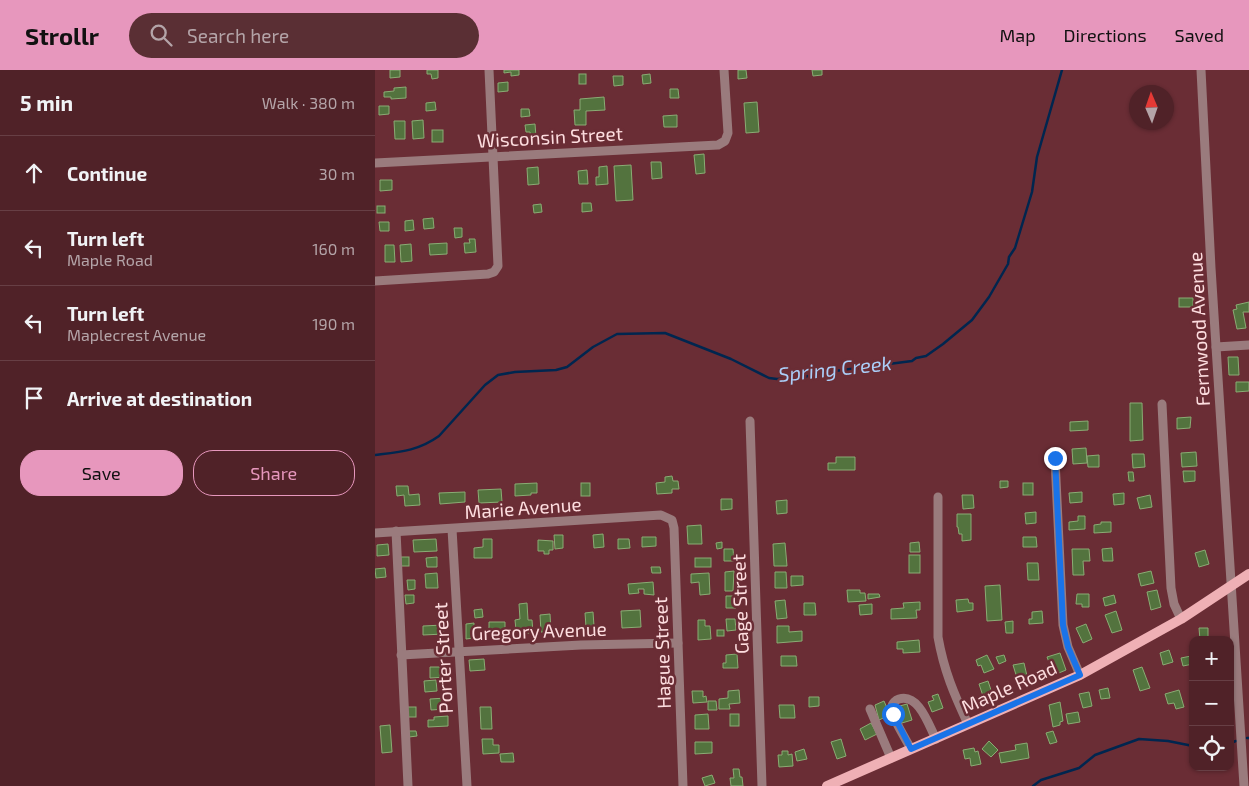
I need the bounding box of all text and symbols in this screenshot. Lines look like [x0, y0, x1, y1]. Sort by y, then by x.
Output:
search box [129, 13, 479, 58]
text: Strollr [25, 21, 99, 50]
icon: search [147, 21, 175, 49]
text: Search here [187, 24, 289, 47]
text: Map [999, 24, 1036, 46]
text: Directions [1064, 24, 1147, 46]
text: Saved [1175, 24, 1224, 46]
north arrow [1129, 85, 1174, 130]
text: 5 min [20, 90, 73, 115]
text: Walk · 380 m [262, 93, 355, 112]
street label: Wisconsin Street [477, 121, 623, 152]
icon: ahead [20, 159, 48, 187]
text: Continue [67, 162, 147, 185]
text: 30 m [319, 164, 355, 183]
text: Turn left [67, 227, 144, 250]
icon: left [20, 234, 48, 262]
text: 160 m [312, 239, 355, 258]
text: Maple Road [67, 250, 153, 269]
street label: Fernwood Avenue [1183, 251, 1214, 407]
text: Turn left [67, 302, 144, 325]
icon: left [20, 309, 48, 337]
text: 190 m [312, 314, 355, 333]
text: Maplecrest Avenue [67, 325, 206, 344]
water label: Spring Creek [777, 350, 893, 386]
icon: arrive [20, 384, 48, 412]
text: Arrive at destination [67, 387, 252, 410]
route end [1044, 447, 1067, 470]
button: Save [20, 450, 183, 496]
button: Share [193, 450, 355, 496]
street label: Marie Avenue [464, 492, 582, 523]
street label: Gage Street [726, 554, 753, 654]
street label: Hague Street [648, 597, 675, 709]
street label: Porter Street [428, 602, 457, 714]
street label: Gregory Avenue [471, 617, 607, 644]
map controls [1189, 636, 1234, 771]
button: + [1189, 636, 1234, 681]
street label: Maple Road [958, 655, 1060, 718]
button: − [1189, 681, 1234, 726]
route start [882, 703, 905, 726]
button: locate [1189, 726, 1234, 771]

